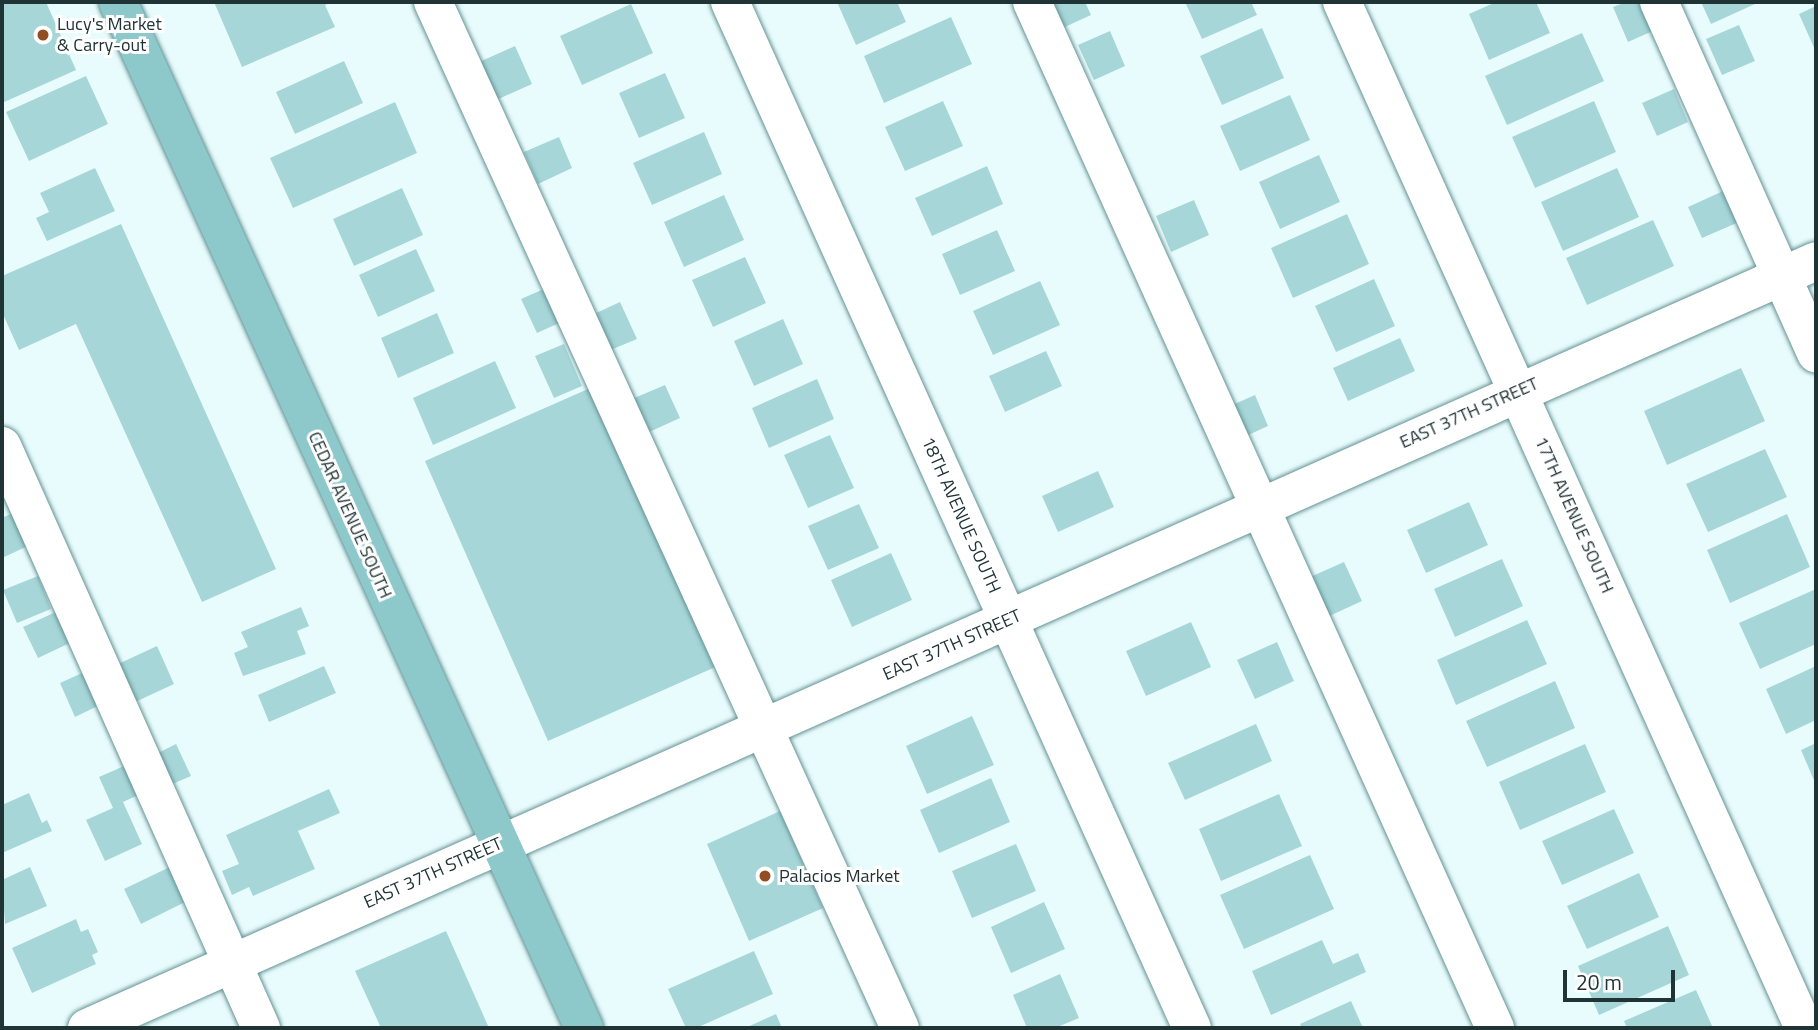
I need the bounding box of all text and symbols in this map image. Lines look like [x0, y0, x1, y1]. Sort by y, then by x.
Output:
place label: Lucy's Market & Carry-out [57, 14, 162, 56]
marker: Lucy's Market & Carry-out [35, 27, 51, 43]
street label: EAST 37TH STREET [1396, 373, 1542, 453]
street label: CEDAR AVENUE SOUTH [304, 428, 396, 602]
street label: 18TH AVENUE SOUTH [917, 433, 1005, 597]
street label: 17TH AVENUE SOUTH [1530, 433, 1618, 597]
street label: EAST 37TH STREET [879, 605, 1025, 685]
street label: EAST 37TH STREET [360, 833, 506, 913]
place label: Palacios Market [779, 865, 900, 887]
marker: Palacios Market [757, 868, 773, 884]
scale bar [1566, 956, 1678, 1000]
text: 20 m [1576, 966, 1622, 998]

